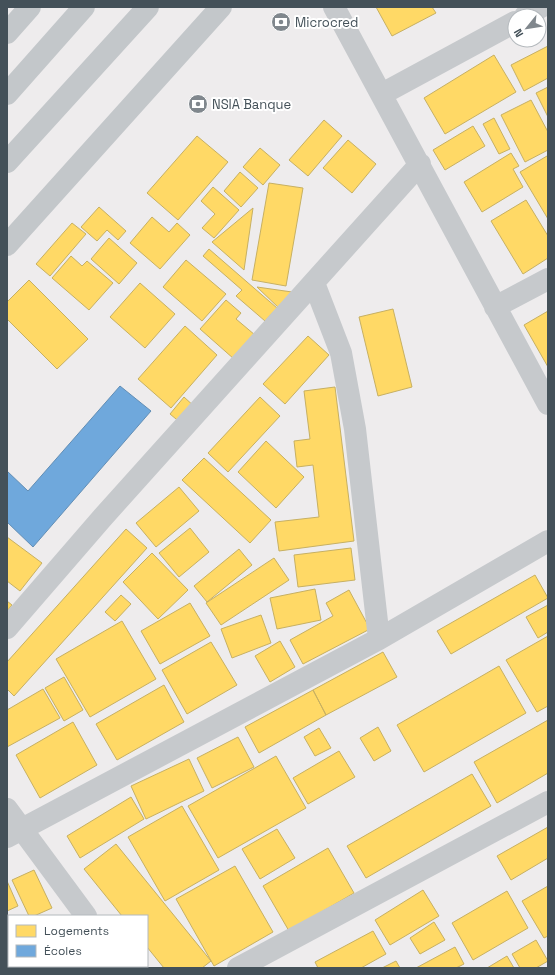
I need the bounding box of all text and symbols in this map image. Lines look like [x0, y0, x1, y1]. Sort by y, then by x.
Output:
north arrow [507, 8, 547, 48]
bank icon: Microcred [270, 11, 292, 33]
place label: Microcred [295, 14, 358, 31]
text: N [510, 26, 526, 40]
bank icon: NSIA Banque [187, 93, 209, 115]
place label: NSIA Banque [212, 96, 291, 113]
legend [8, 915, 148, 967]
text: Logements [44, 923, 109, 939]
text: Écoles [44, 943, 82, 959]

